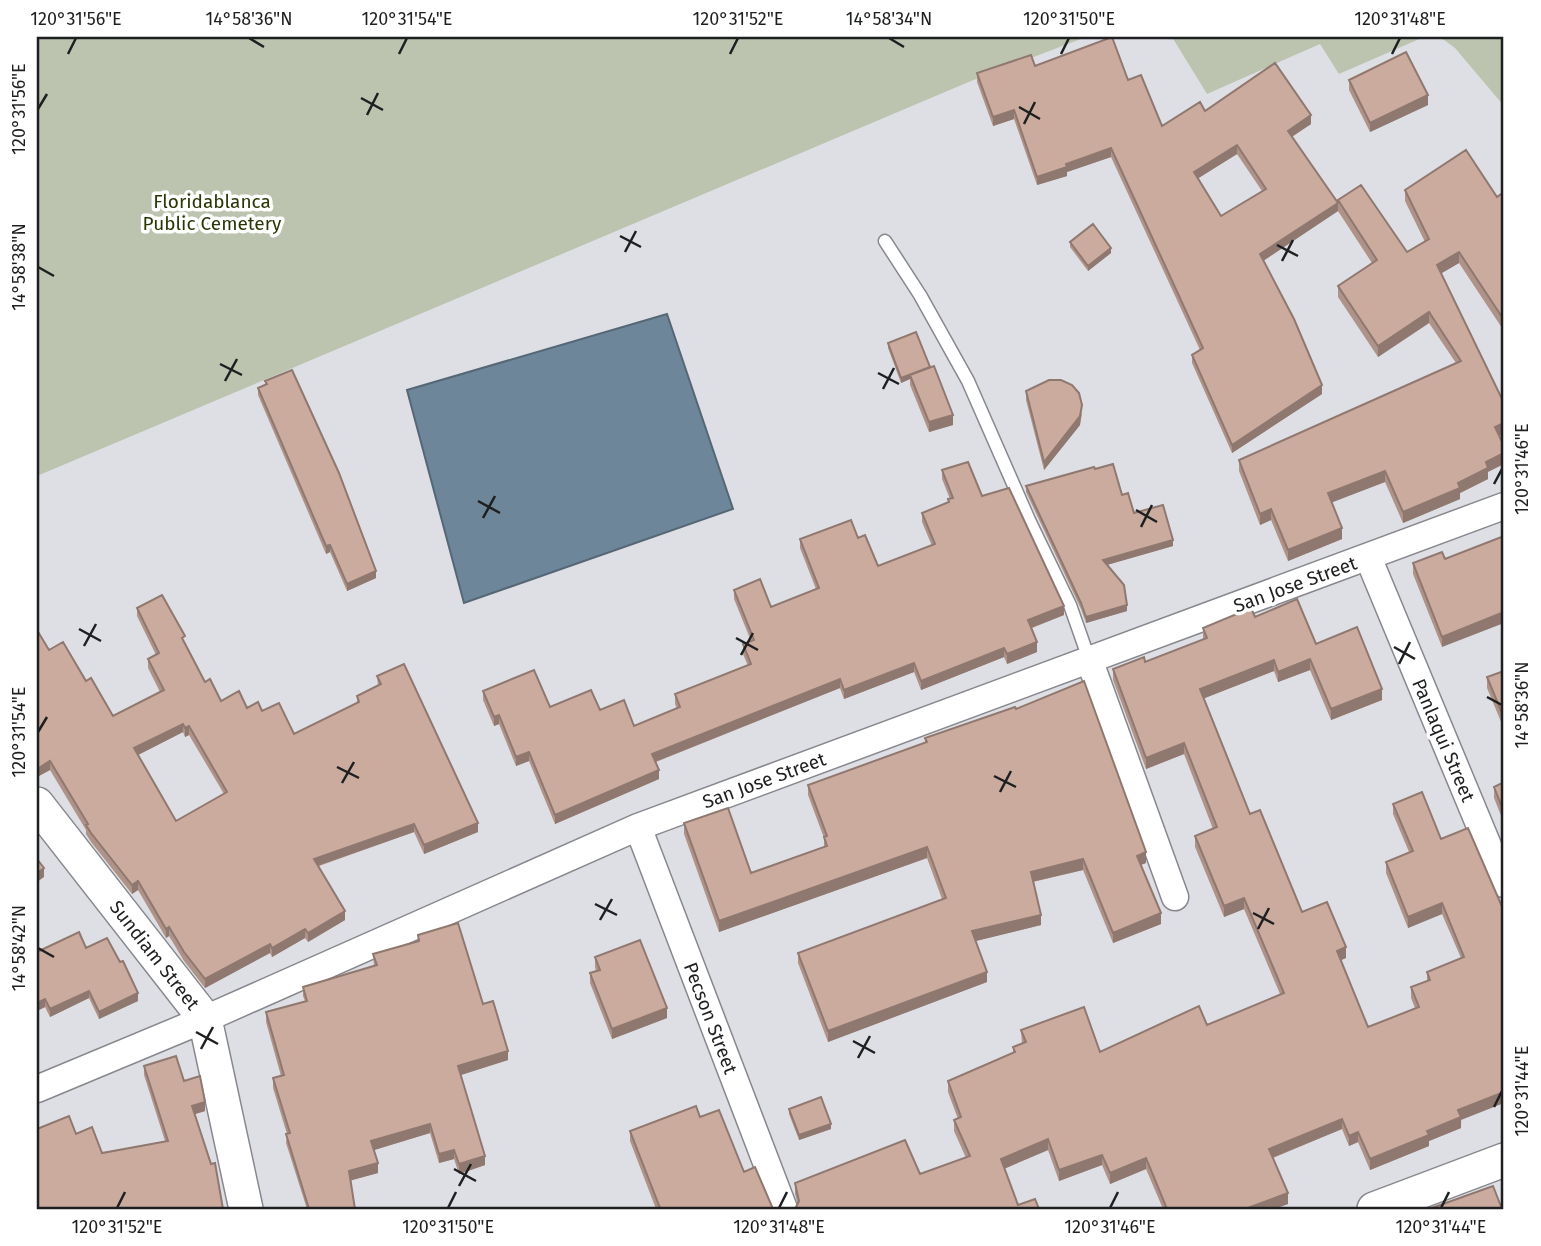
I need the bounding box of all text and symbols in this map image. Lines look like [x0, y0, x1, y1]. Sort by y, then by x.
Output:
text: 120°31'56"E [30, 8, 122, 30]
text: 14°58'36"N [205, 8, 293, 30]
text: 120°31'54"E [362, 8, 452, 30]
text: 120°31'52"E [693, 8, 783, 30]
text: 14°58'34"N [846, 8, 932, 30]
text: 120°31'50"E [1023, 8, 1115, 30]
text: 120°31'48"E [1354, 8, 1446, 30]
text: 120°31'56"E [8, 63, 30, 155]
park label: Floridablanca Public Cemetery [143, 190, 282, 235]
text: 14°58'38"N [8, 223, 30, 311]
text: 120°31'46"E [1511, 423, 1533, 515]
street label: San Jose Street [1230, 551, 1360, 617]
text: 14°58'36"N [1511, 661, 1533, 749]
street label: Panlaqui Street [1407, 675, 1480, 805]
text: 120°31'54"E [8, 687, 30, 777]
street label: San Jose Street [699, 747, 829, 813]
street label: Sundiam Street [105, 896, 205, 1015]
text: 14°58'42"N [8, 905, 30, 991]
street label: Pecson Street [679, 959, 742, 1077]
text: 120°31'44"E [1511, 1046, 1533, 1136]
text: 120°31'52"E [72, 1216, 162, 1238]
text: 120°31'50"E [402, 1216, 494, 1238]
text: 120°31'48"E [733, 1216, 825, 1238]
text: 120°31'46"E [1064, 1216, 1156, 1238]
text: 120°31'44"E [1396, 1216, 1486, 1238]

